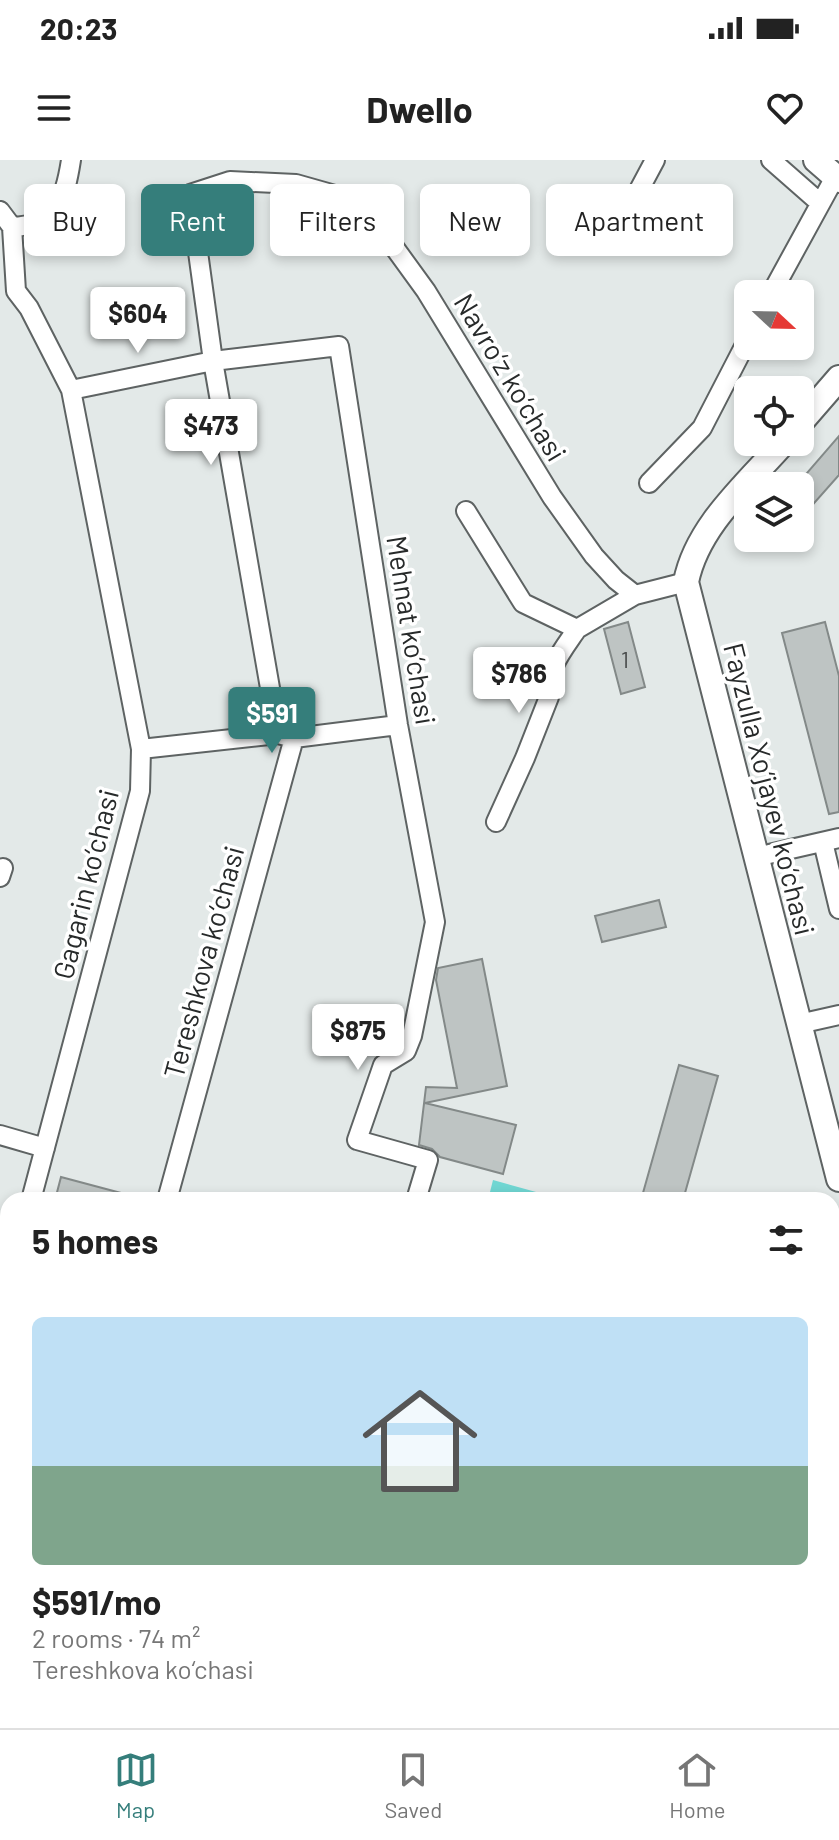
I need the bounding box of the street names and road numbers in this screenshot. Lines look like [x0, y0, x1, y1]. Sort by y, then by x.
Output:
street label: Navro‘z ko‘chasi [448, 287, 574, 467]
street label: Mehnat ko‘chasi [380, 533, 444, 727]
street label: Fayzulla Xo‘jayev ko‘chasi [717, 639, 823, 939]
street label: Gagarin ko‘chasi [45, 786, 125, 982]
street label: Tereshkova ko‘chasi [156, 842, 250, 1082]

